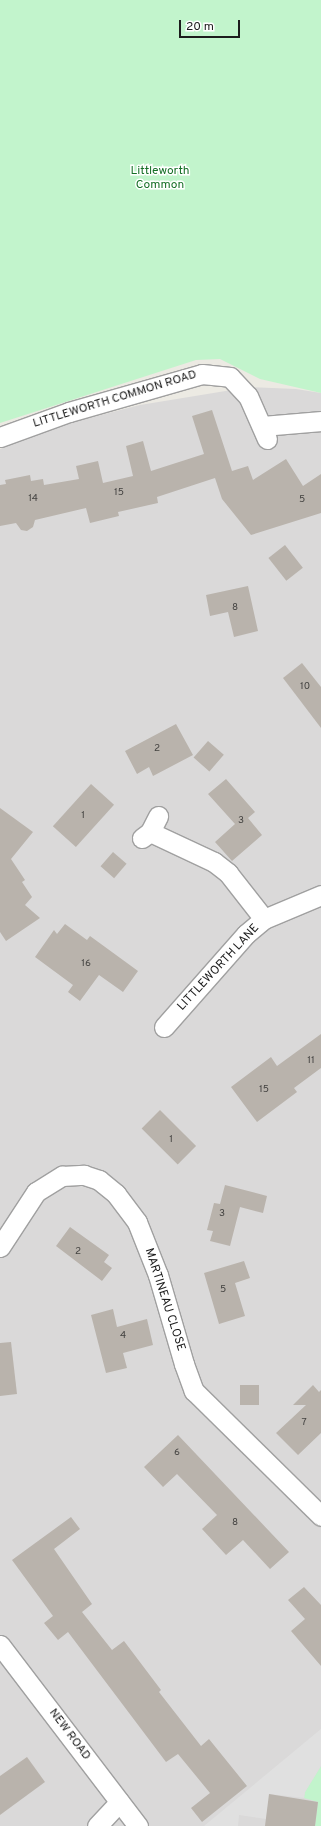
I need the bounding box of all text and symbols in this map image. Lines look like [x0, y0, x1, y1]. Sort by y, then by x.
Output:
scale bar [181, 12, 242, 38]
text: 20 m [186, 19, 214, 35]
park label: Littleworth Common [131, 165, 189, 193]
street label: LITTLEWORTH COMMON ROAD [31, 368, 199, 432]
house number: 15 [114, 487, 124, 499]
house number: 14 [28, 493, 38, 505]
house number: 5 [299, 494, 305, 506]
house number: 8 [232, 602, 238, 614]
house number: 10 [300, 681, 310, 693]
house number: 2 [154, 743, 160, 755]
house number: 1 [81, 810, 85, 822]
house number: 3 [238, 815, 244, 827]
street label: LITTLEWORTH LANE [175, 922, 263, 1014]
house number: 16 [81, 958, 91, 970]
house number: 11 [307, 1055, 315, 1067]
house number: 15 [259, 1084, 269, 1096]
house number: 1 [169, 1134, 173, 1146]
house number: 3 [219, 1208, 225, 1220]
house number: 2 [75, 1246, 81, 1258]
street label: MARTINEAU CLOSE [141, 1247, 187, 1353]
house number: 5 [220, 1284, 226, 1296]
house number: 4 [120, 1330, 126, 1342]
house number: 7 [301, 1417, 307, 1429]
house number: 6 [174, 1447, 180, 1459]
house number: 8 [232, 1517, 238, 1529]
street label: NEW ROAD [45, 1706, 93, 1764]

